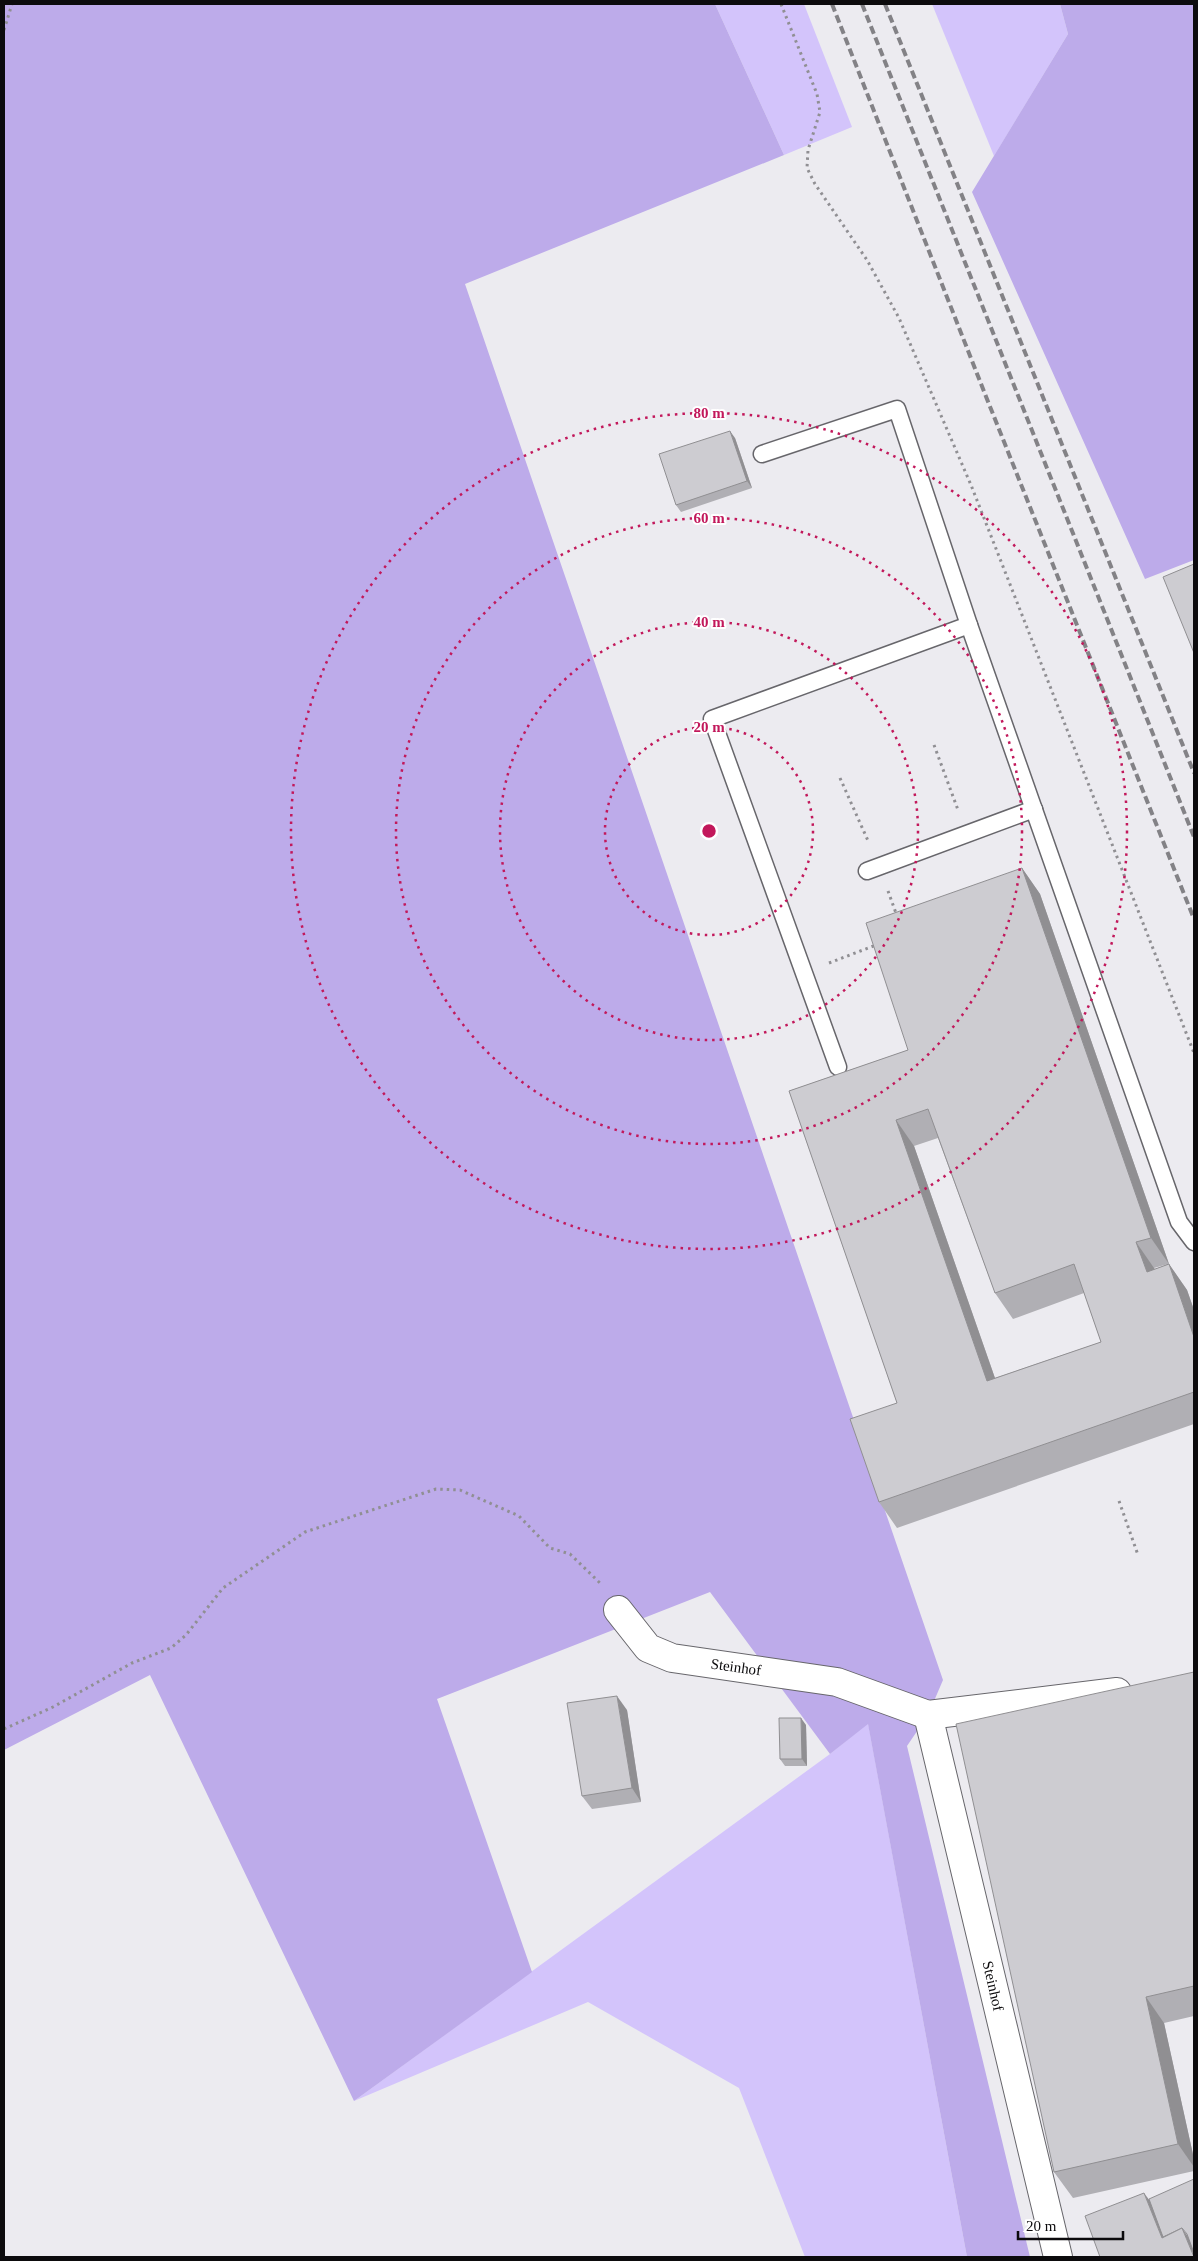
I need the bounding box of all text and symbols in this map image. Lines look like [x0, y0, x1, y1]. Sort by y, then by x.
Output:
text: 80 m [693, 405, 725, 421]
text: 60 m [693, 510, 725, 526]
text: 40 m [693, 614, 725, 630]
text: 20 m [693, 719, 725, 735]
centre of rings [700, 822, 718, 840]
street label: Steinhof [710, 1656, 762, 1678]
street label: Steinhof [979, 1959, 1007, 2013]
scale bar [1018, 2208, 1123, 2240]
text: 20 m [1026, 2218, 1057, 2234]

